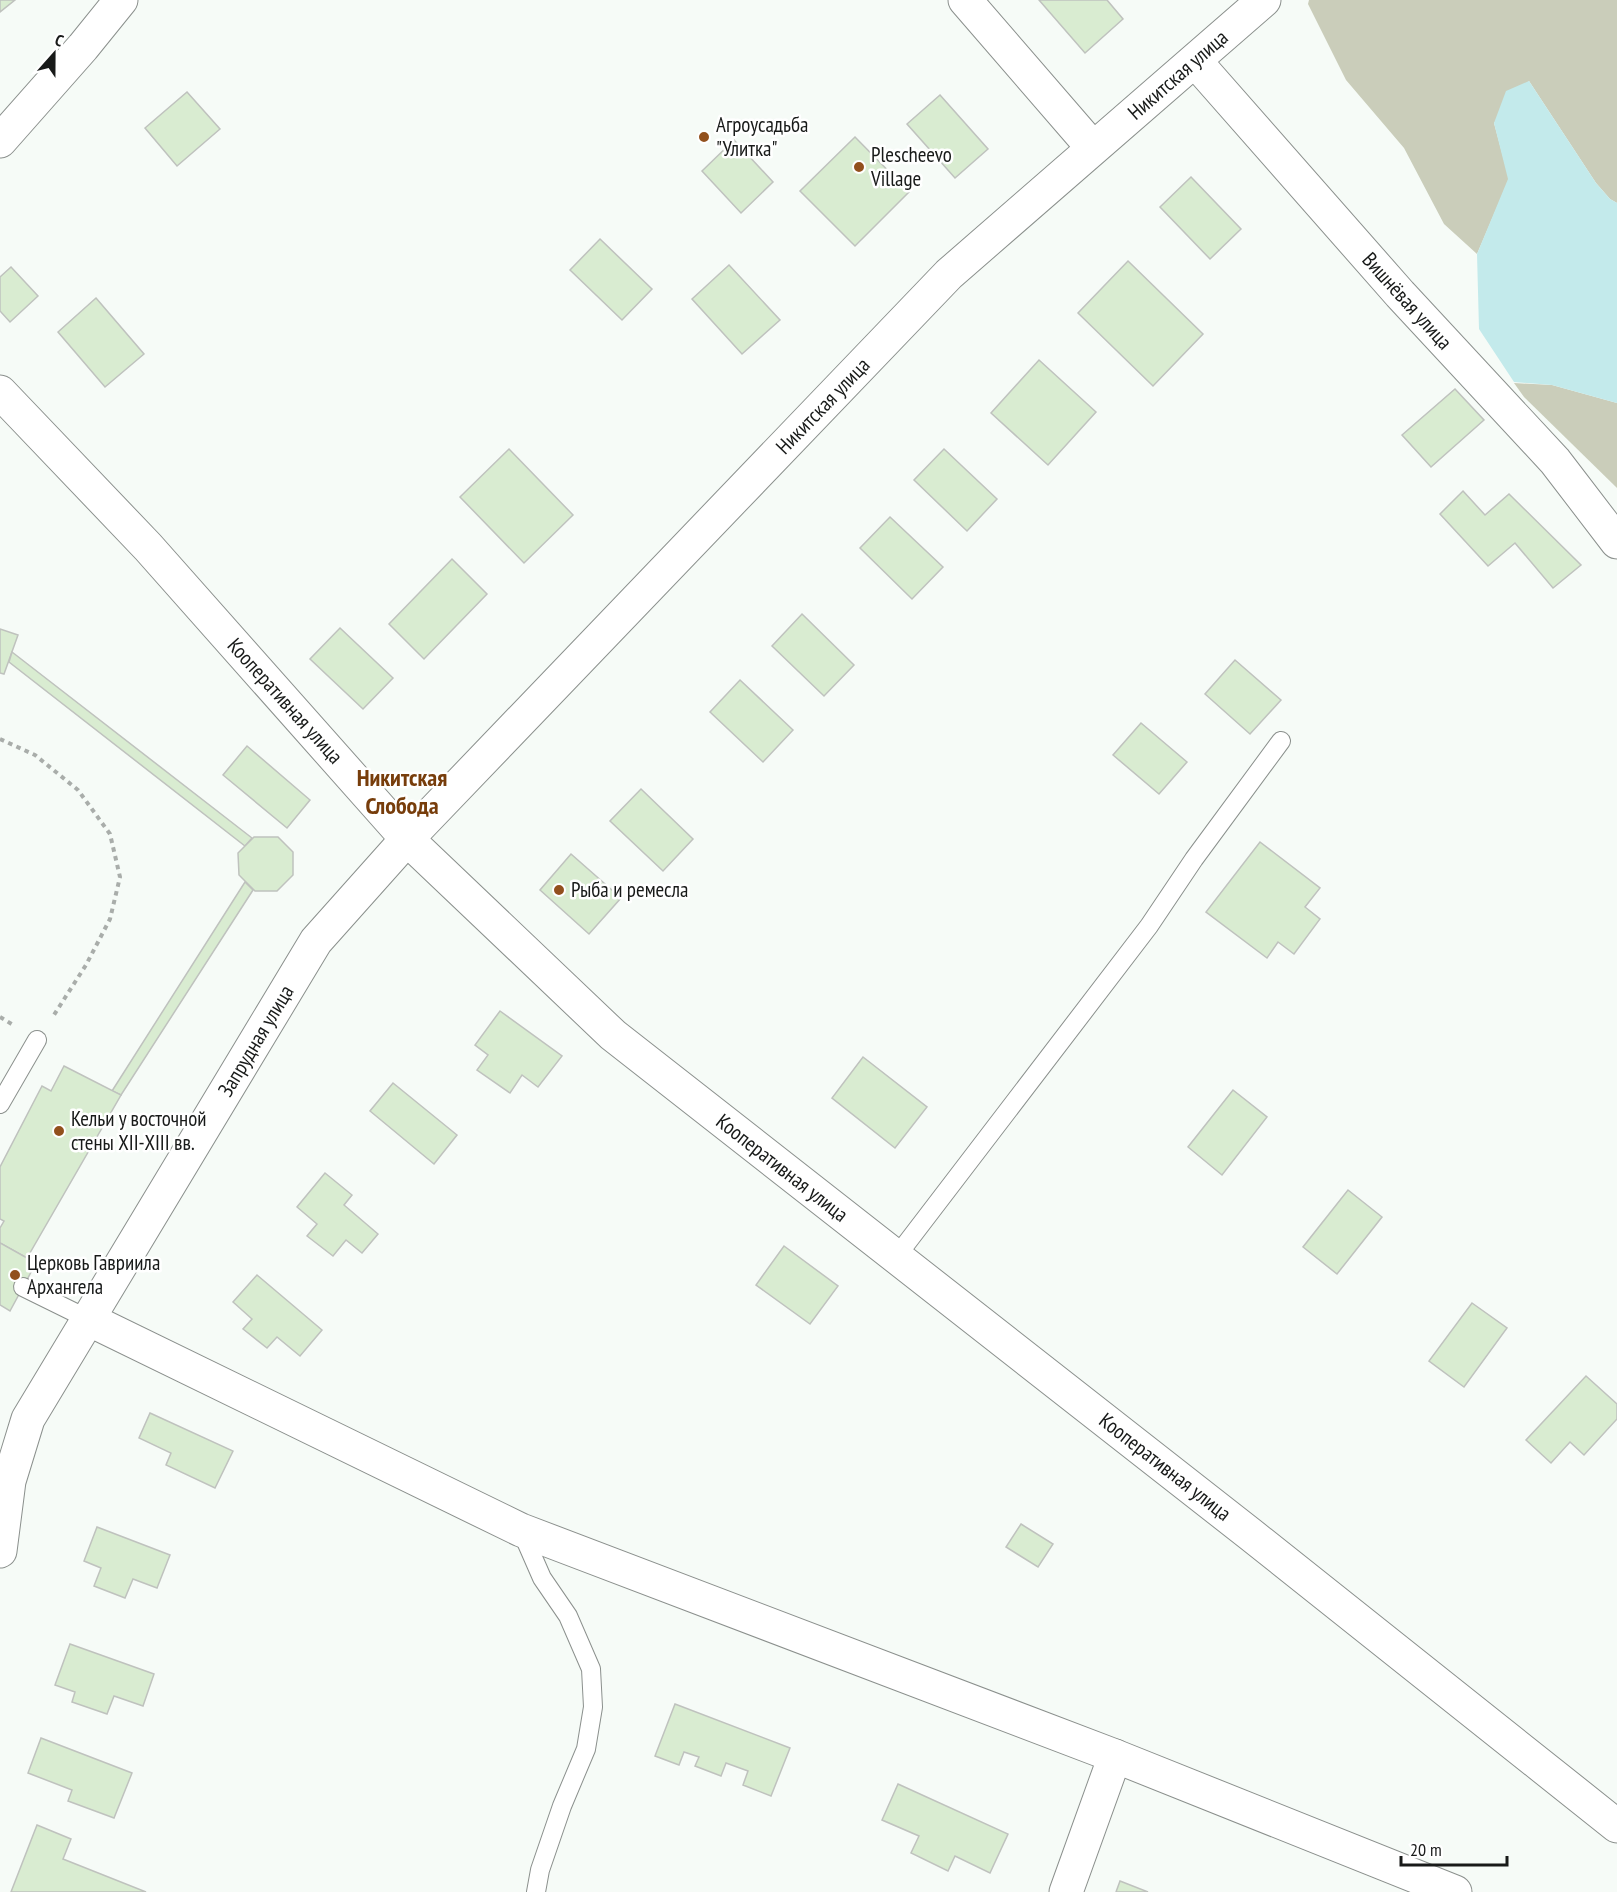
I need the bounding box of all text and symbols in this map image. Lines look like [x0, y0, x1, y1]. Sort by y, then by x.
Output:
north arrow [24, 24, 84, 84]
street label: Никитская улица [1122, 24, 1233, 125]
text: С [52, 29, 67, 51]
place label: Агроусадьба "Улитка" [716, 111, 808, 162]
marker: Агроусадьба "Улитка" [697, 130, 711, 144]
place label: Plescheevo Village [870, 141, 952, 192]
marker: Plescheevo Village [852, 160, 866, 174]
street label: Вишнёвая улица [1357, 246, 1458, 355]
street label: Никитская улица [770, 352, 875, 460]
street label: Кооперативная улица [222, 632, 349, 769]
district label: Никитская Слобода [357, 762, 447, 821]
place label: Рыба и ремесла [571, 876, 688, 903]
marker: Рыба и ремесла [552, 883, 566, 897]
street label: Запрудная улица [212, 980, 299, 1101]
place label: Кельи у восточной стены XII-XIII вв. [71, 1105, 207, 1156]
street label: Кооперативная улица [711, 1108, 854, 1228]
marker: Кельи у восточной стены XII-XIII вв. [52, 1124, 66, 1138]
place label: Церковь Гавриила Архангела [27, 1249, 160, 1300]
marker: Церковь Гавриила Архангела [8, 1268, 22, 1282]
street label: Кооперативная улица [1094, 1407, 1237, 1527]
scale bar [1401, 1829, 1508, 1867]
text: 20 m [1410, 1838, 1442, 1861]

